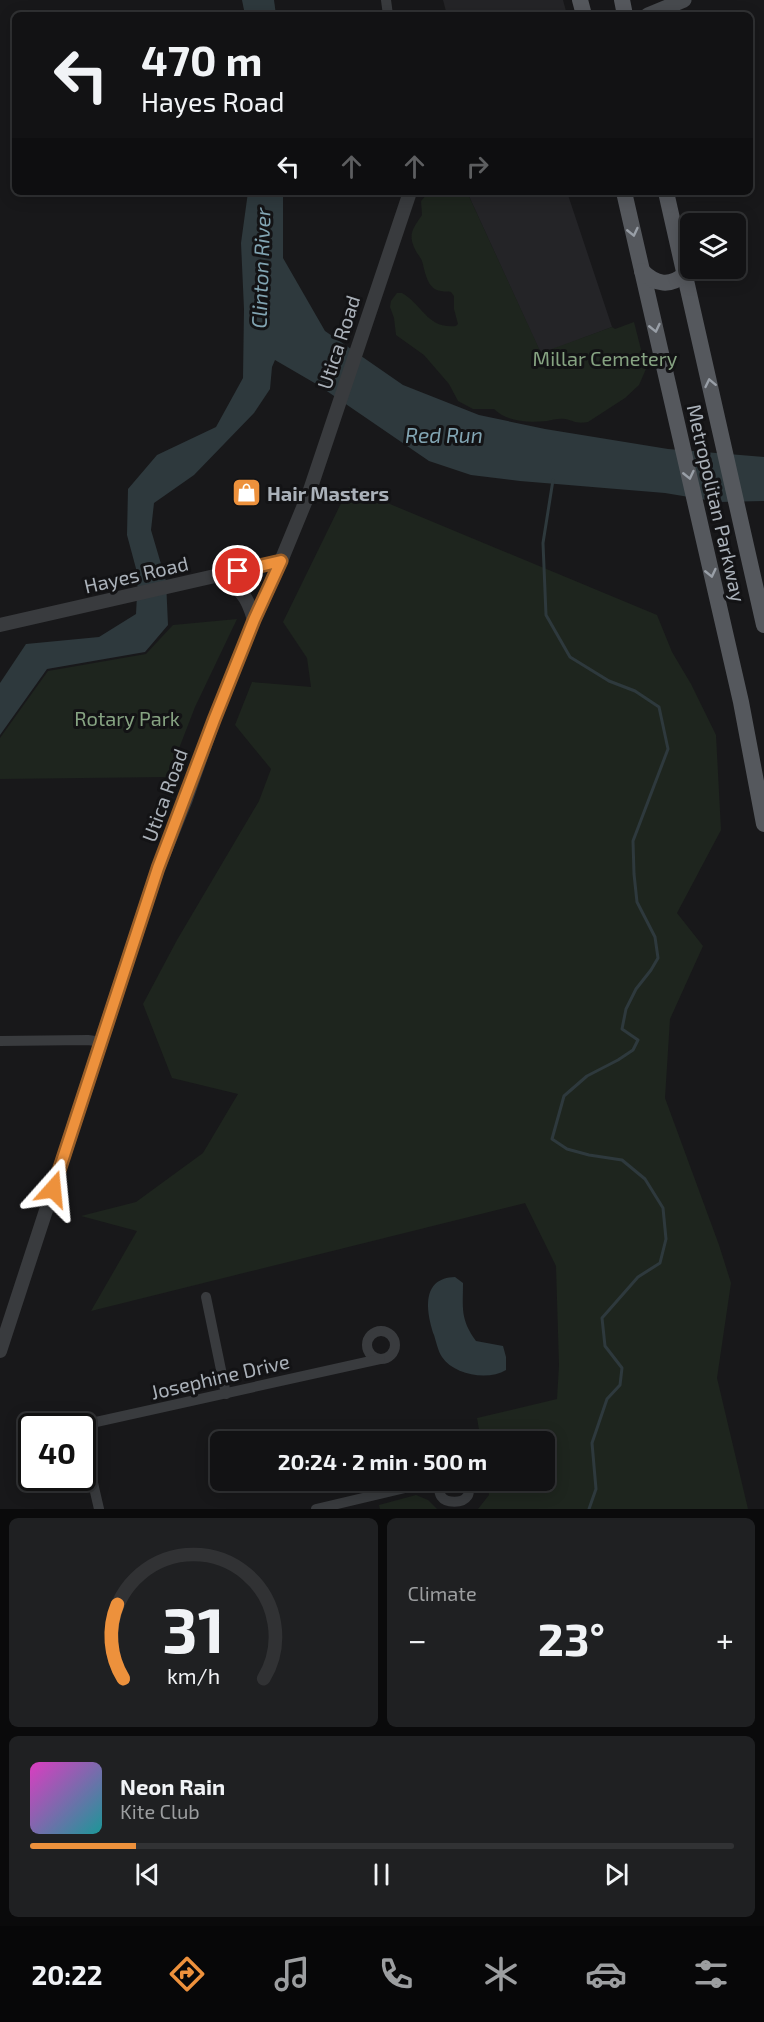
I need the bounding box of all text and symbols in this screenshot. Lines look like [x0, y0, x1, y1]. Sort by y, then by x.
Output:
text: 470 m [141, 34, 263, 84]
icon: left [42, 36, 120, 114]
text: Hayes Road [141, 85, 284, 117]
icon: left [272, 150, 305, 183]
icon: ahead [335, 150, 368, 183]
icon: ahead [398, 150, 431, 183]
icon: right [461, 150, 494, 183]
water label: Clinton River [245, 207, 275, 329]
map controls [680, 213, 746, 279]
button: layers [680, 213, 746, 279]
one-way arrow [626, 226, 639, 236]
street label: Utica Road [312, 292, 364, 392]
one-way arrow [648, 323, 661, 333]
park label: Millar Cemetery [533, 346, 678, 370]
one-way arrow [704, 378, 717, 388]
street label: Metropolitan Parkway [683, 402, 752, 605]
water label: Red Run [405, 422, 483, 447]
one-way arrow [682, 470, 695, 480]
shop icon: Hair Masters [230, 477, 262, 509]
place label: Hair Masters [267, 481, 389, 505]
pin [212, 545, 263, 596]
street label: Hayes Road [82, 550, 190, 598]
icon: arrive [221, 554, 254, 587]
one-way arrow [704, 567, 717, 577]
park label: Rotary Park [74, 706, 180, 730]
street label: Utica Road [136, 745, 192, 845]
position arrow [21, 1157, 85, 1221]
street label: Josephine Drive [148, 1348, 292, 1404]
speed limit sign: 40 [18, 1413, 96, 1491]
text: 20:24 · 2 min · 500 m [278, 1448, 487, 1474]
text: Climate [408, 1581, 477, 1605]
text: 31 [162, 1591, 224, 1666]
text: 23° [538, 1611, 605, 1665]
text: − [408, 1619, 427, 1659]
text: + [716, 1619, 734, 1659]
text: km/h [167, 1664, 220, 1689]
text: Neon Rain [120, 1773, 225, 1799]
text: Kite Club [120, 1799, 200, 1823]
icon: previous [131, 1858, 164, 1891]
icon: pause [365, 1858, 398, 1891]
icon: next [600, 1858, 633, 1891]
icon: directions [166, 1953, 208, 1995]
icon: music [271, 1953, 313, 1995]
icon: phone [375, 1953, 417, 1995]
icon: climate [480, 1953, 522, 1995]
icon: car [585, 1953, 627, 1995]
icon: filters [690, 1953, 732, 1995]
text: 20:22 [31, 1958, 103, 1990]

